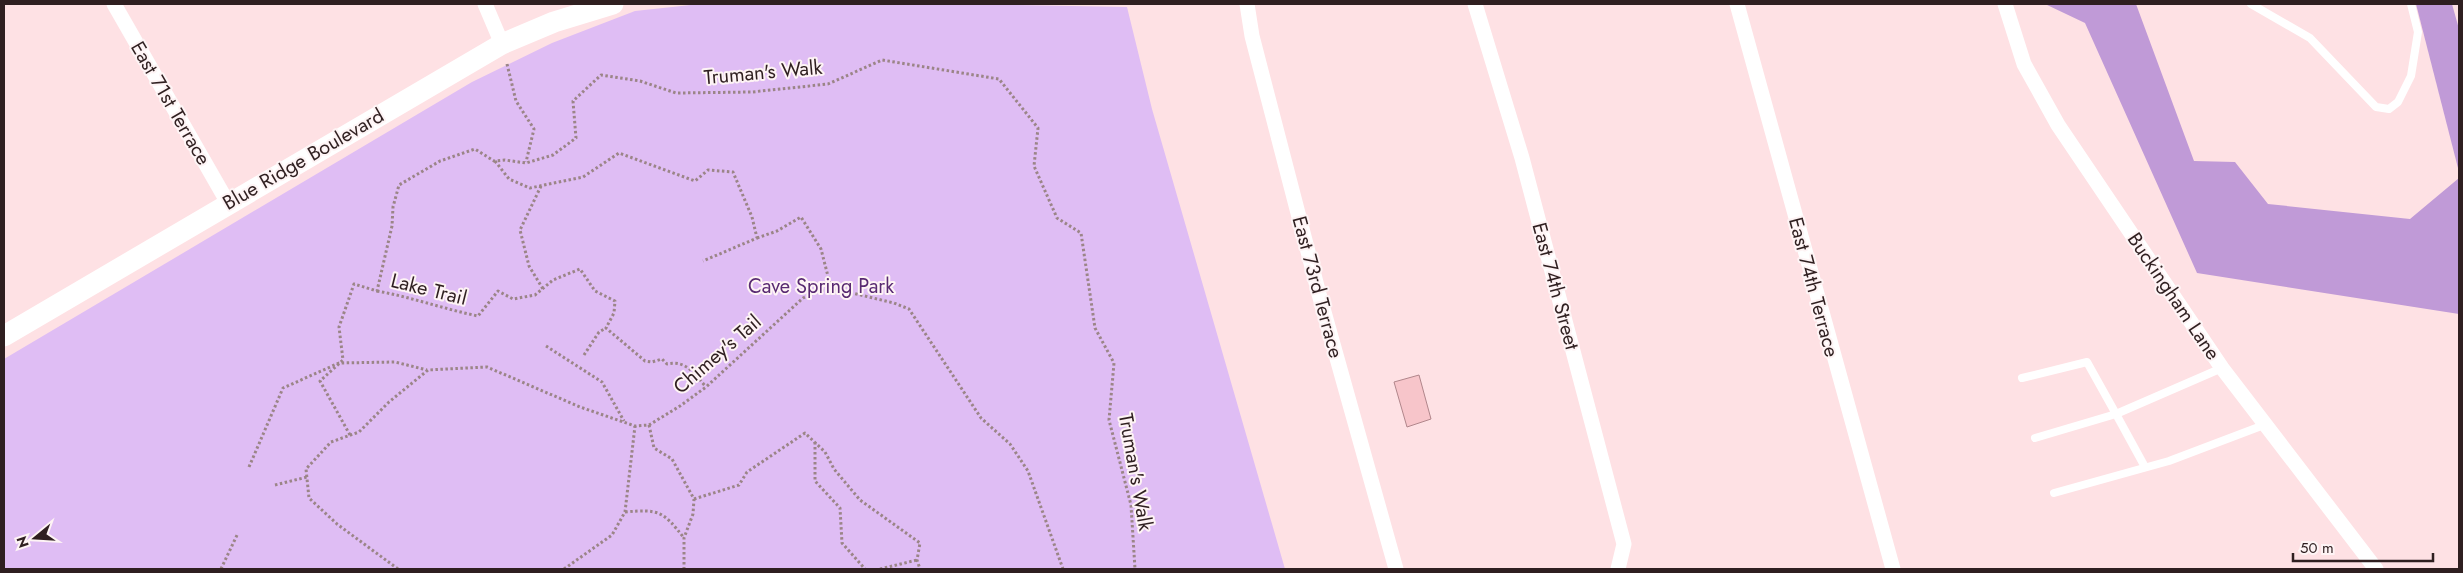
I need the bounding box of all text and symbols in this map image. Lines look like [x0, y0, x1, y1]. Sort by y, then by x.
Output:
street label: East 71st Terrace [123, 36, 218, 171]
street label: Truman's Walk [703, 53, 824, 92]
street label: Blue Ridge Boulevard [217, 101, 389, 217]
street label: East 73rd Terrace [1285, 213, 1350, 361]
street label: East 74th Terrace [1781, 214, 1846, 360]
street label: East 74th Street [1525, 219, 1586, 353]
street label: Buckingham Lane [2120, 227, 2227, 366]
street label: Lake Trail [388, 266, 470, 313]
park label: Cave Spring Park [748, 272, 894, 301]
street label: Chimey's Tail [667, 308, 768, 401]
street label: Truman's Walk [1111, 411, 1160, 533]
north arrow [10, 513, 60, 563]
scale bar [2293, 530, 2433, 562]
text: N [11, 534, 34, 550]
text: 50 m [2300, 537, 2334, 559]

